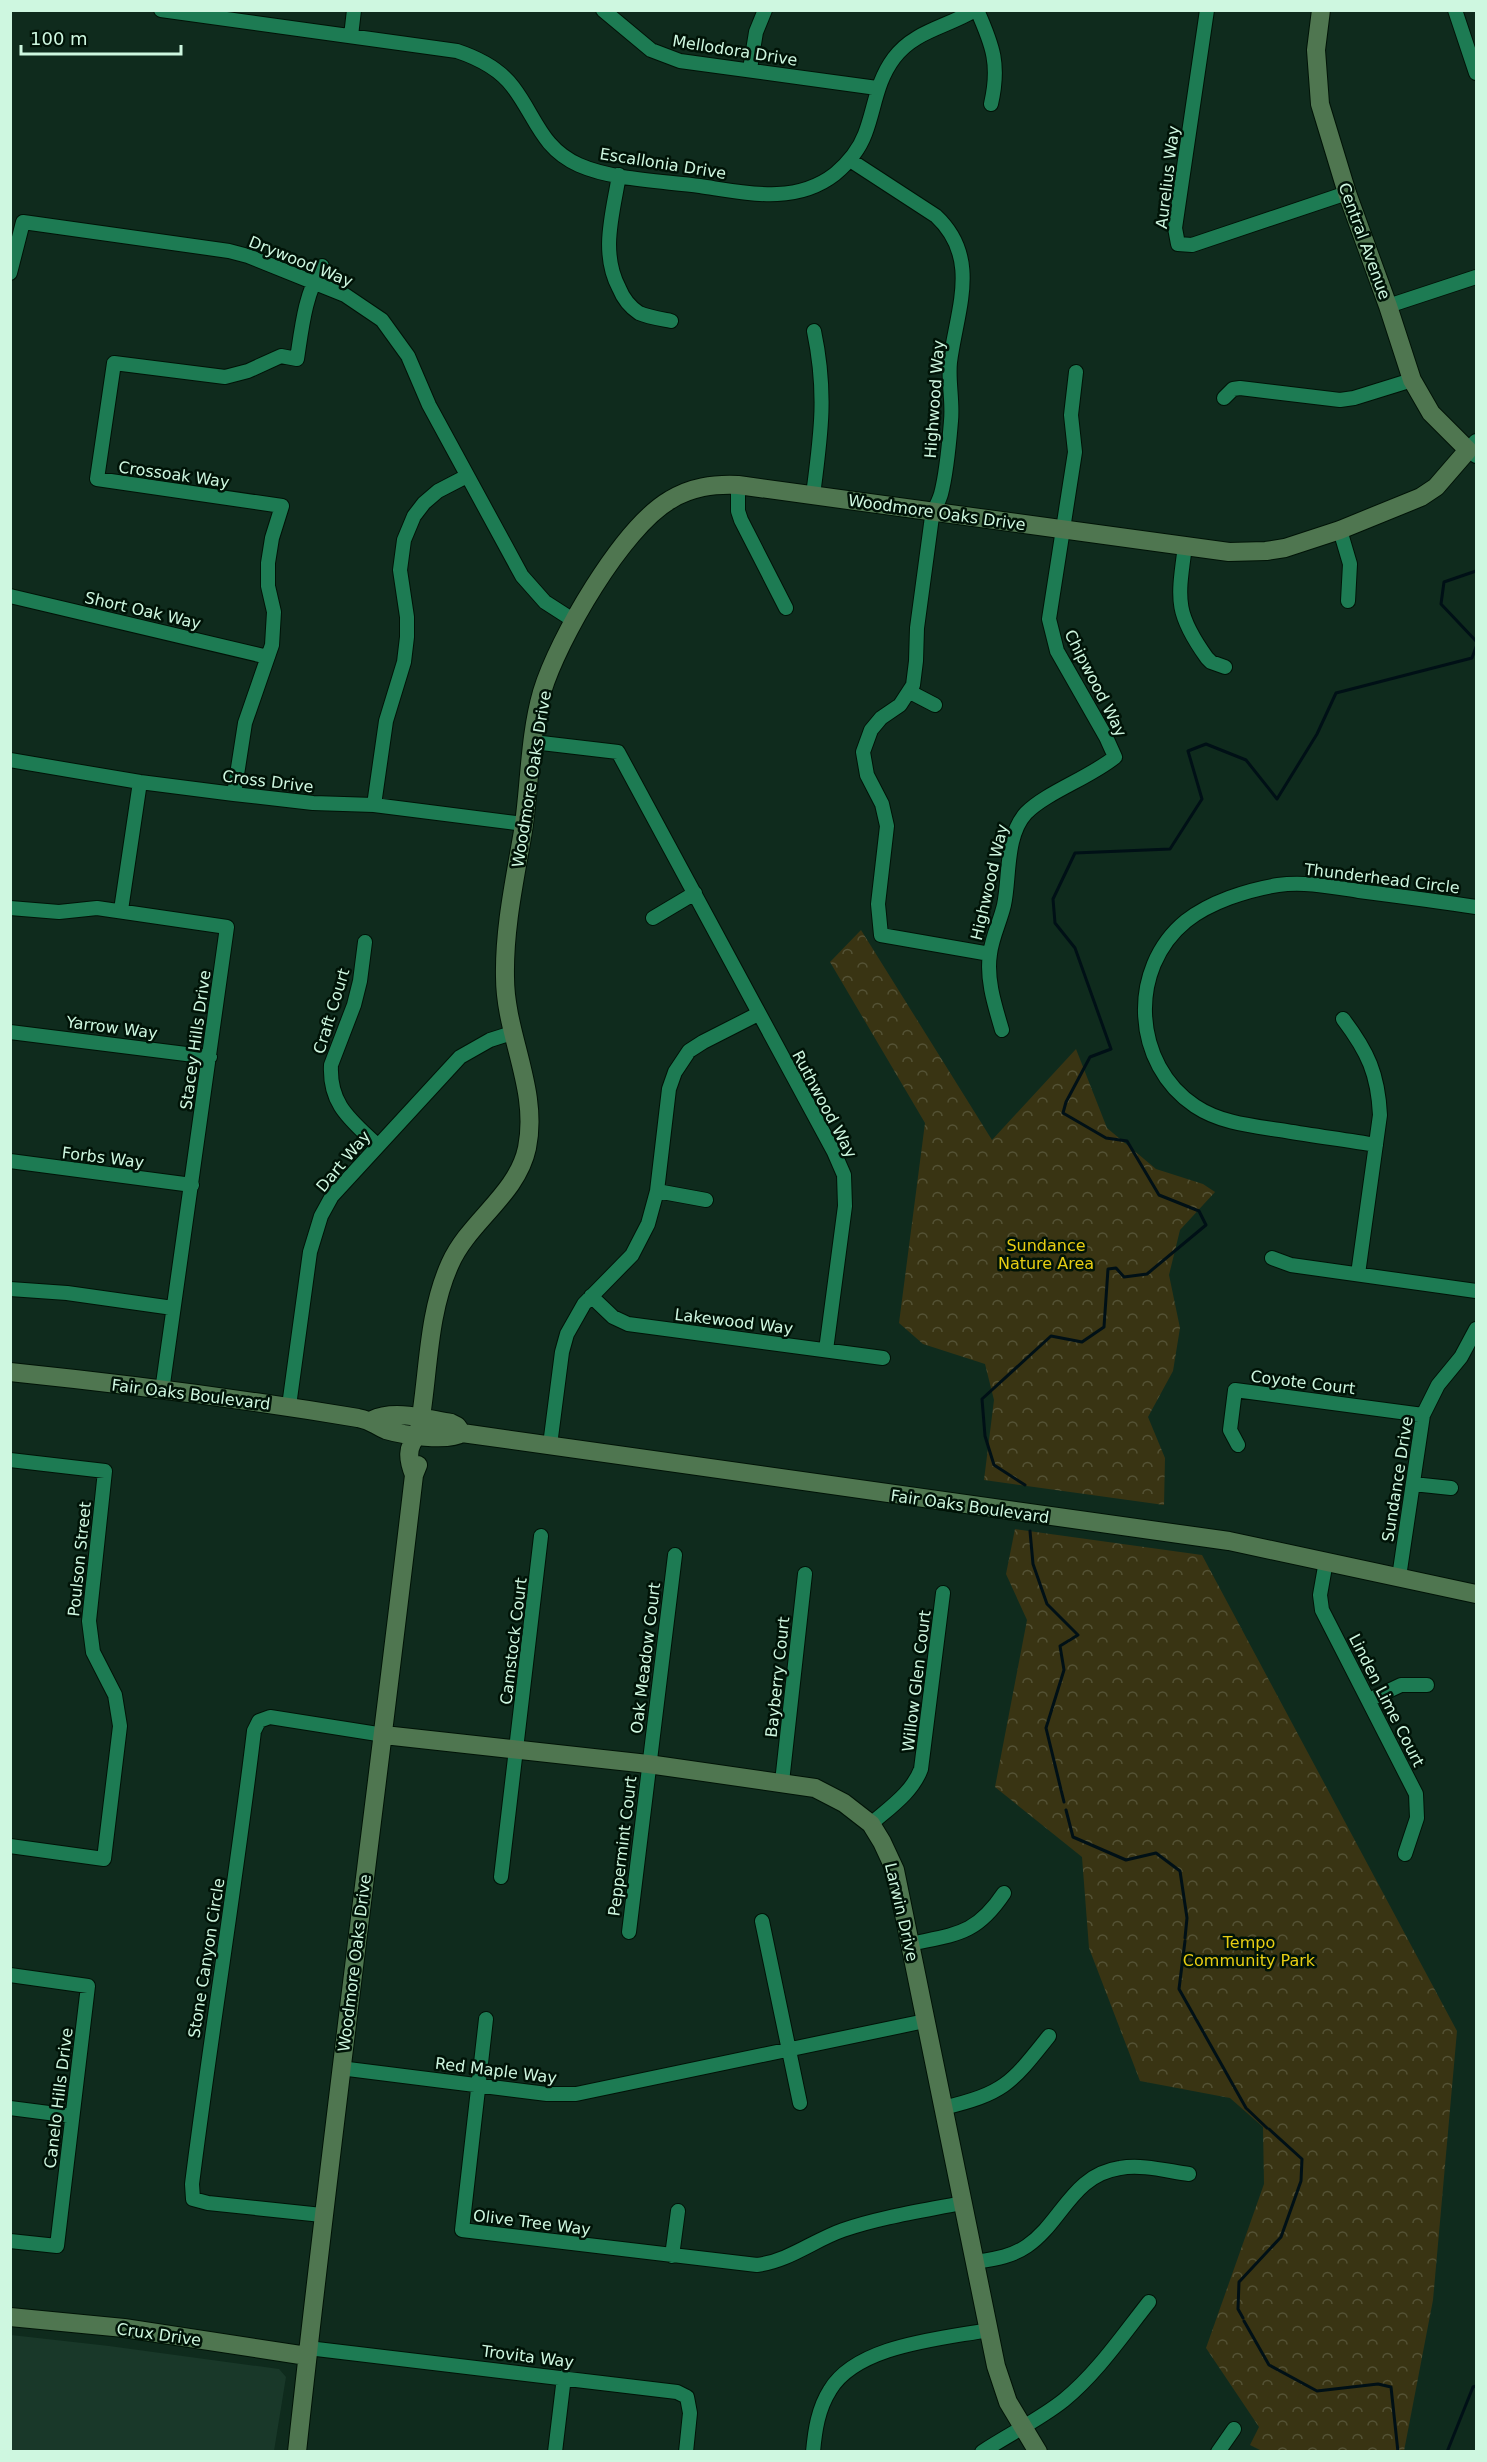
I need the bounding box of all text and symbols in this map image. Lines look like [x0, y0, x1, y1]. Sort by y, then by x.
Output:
scale bar [21, 18, 182, 56]
text: 100 m [30, 28, 88, 49]
street label: Mellodora Drive [671, 31, 799, 70]
street label: Aurelius Way [1152, 124, 1183, 230]
street label: Escallonia Drive [598, 144, 728, 183]
street label: Central Avenue [1335, 180, 1394, 302]
street label: Drywood Way [246, 232, 356, 291]
street label: Highwood Way [921, 339, 948, 459]
street label: Crossoak Way [117, 457, 231, 492]
street label: Woodmore Oaks Drive [847, 491, 1027, 534]
street label: Short Oak Way [83, 588, 203, 633]
street label: Chipwood Way [1060, 626, 1131, 740]
street label: Woodmore Oaks Drive [508, 689, 555, 869]
street label: Cross Drive [221, 766, 315, 797]
street label: Highwood Way [967, 822, 1012, 942]
street label: Thunderhead Circle [1302, 859, 1461, 897]
street label: Craft Court [309, 966, 353, 1056]
street label: Stacey Hills Drive [176, 969, 215, 1111]
street label: Yarrow Way [64, 1012, 159, 1043]
street label: Ruthwood Way [788, 1047, 861, 1161]
street label: Dart Way [312, 1127, 374, 1196]
street label: Forbs Way [61, 1143, 145, 1172]
park label: Sundance Nature Area [998, 1236, 1094, 1273]
street label: Lakewood Way [674, 1305, 794, 1338]
street label: Coyote Court [1249, 1367, 1356, 1398]
street label: Fair Oaks Boulevard [111, 1375, 271, 1414]
street label: Sundance Drive [1378, 1415, 1417, 1543]
street label: Fair Oaks Boulevard [890, 1486, 1050, 1527]
street label: Poulson Street [64, 1501, 95, 1617]
street label: Camstock Court [496, 1576, 531, 1706]
street label: Oak Meadow Court [627, 1581, 664, 1735]
street label: Willow Glen Court [898, 1609, 935, 1753]
street label: Bayberry Court [762, 1616, 793, 1739]
street label: Linden Lime Court [1345, 1631, 1428, 1770]
street label: Peppermint Court [604, 1775, 641, 1917]
street label: Larwin Drive [881, 1861, 922, 1963]
street label: Woodmore Oaks Drive [334, 1873, 375, 2053]
street label: Stone Canyon Circle [184, 1877, 229, 2039]
park label: Tempo Community Park [1183, 1933, 1316, 1970]
street label: Canelo Hills Drive [40, 2027, 77, 2170]
street label: Red Maple Way [434, 2054, 558, 2087]
street label: Olive Tree Way [472, 2206, 592, 2239]
street label: Crux Drive [115, 2319, 202, 2350]
street label: Trovita Way [480, 2341, 575, 2372]

